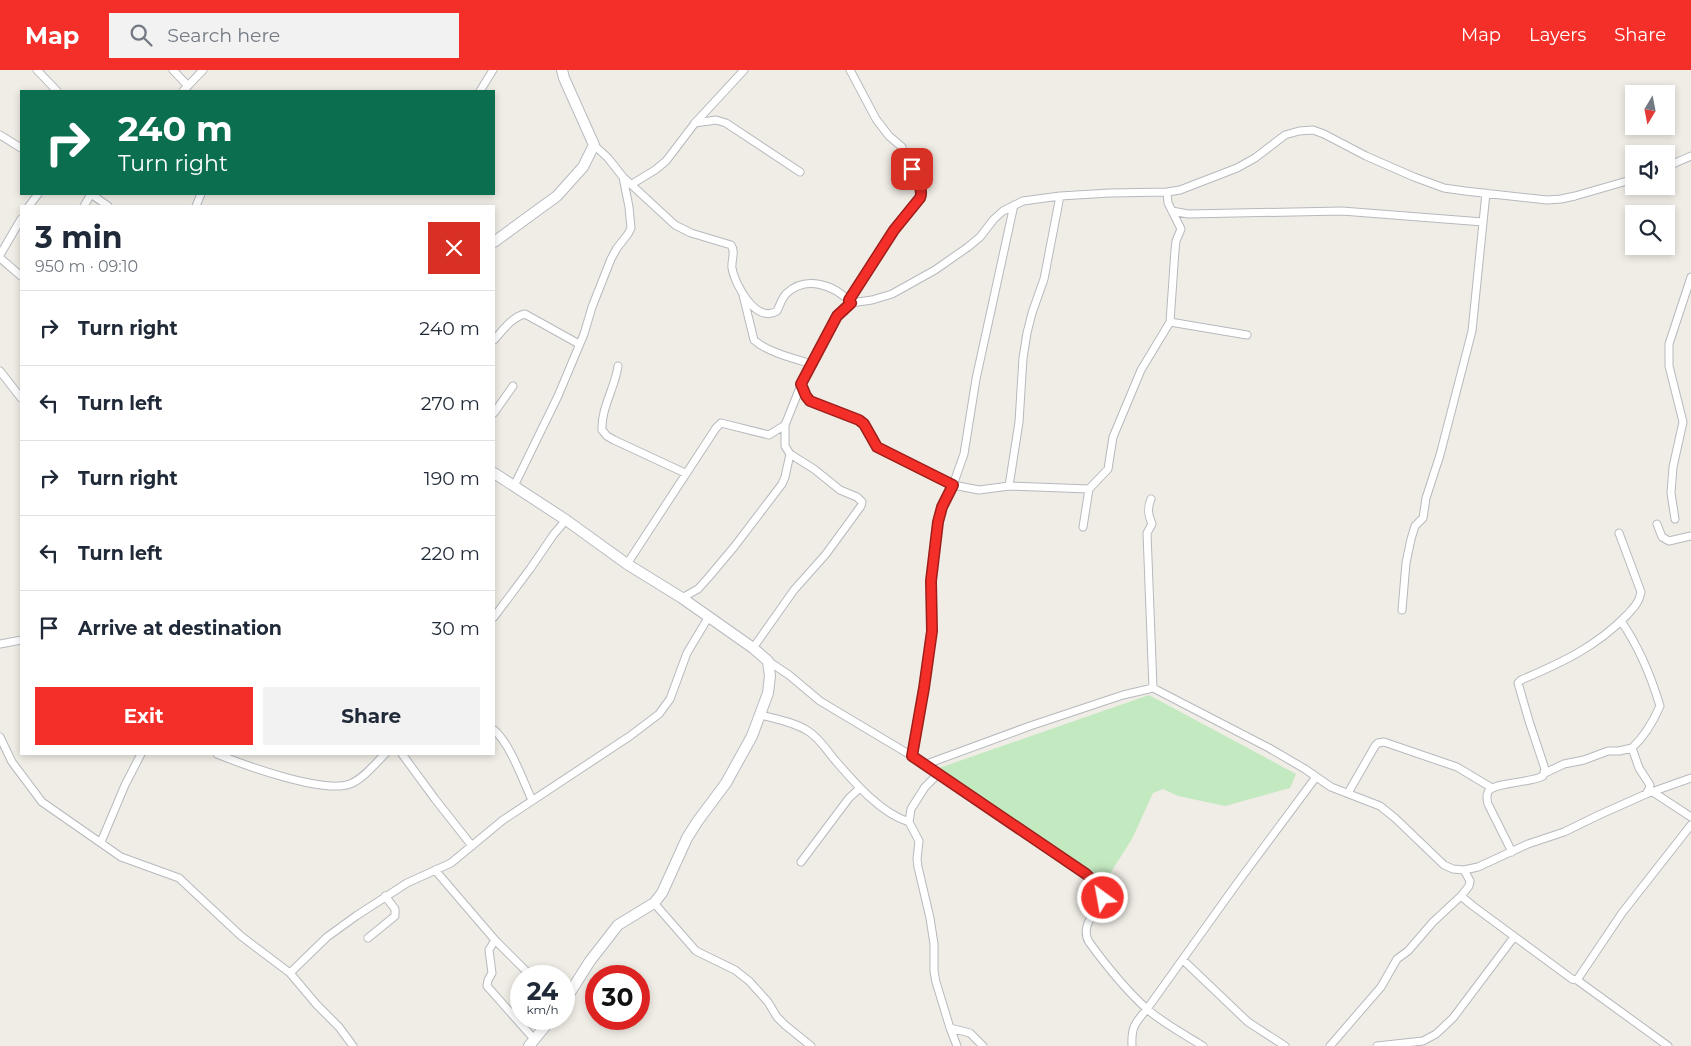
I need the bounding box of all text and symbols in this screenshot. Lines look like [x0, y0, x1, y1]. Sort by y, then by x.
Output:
search box [109, 13, 459, 58]
text: Map [25, 21, 79, 50]
icon: search [127, 21, 155, 49]
text: Search here [167, 24, 280, 47]
text: Map [1461, 24, 1501, 46]
text: Layers [1529, 24, 1586, 46]
text: Share [1614, 24, 1666, 46]
north arrow [1625, 85, 1675, 135]
map controls [1625, 85, 1675, 255]
text: 240 m [118, 107, 233, 150]
icon: right [35, 110, 100, 175]
button: sound [1625, 145, 1675, 195]
pin [891, 148, 933, 190]
text: Turn right [118, 150, 228, 177]
icon: arrive [898, 155, 926, 183]
button: search [1625, 205, 1675, 255]
text: 3 min [35, 219, 122, 256]
button: close [428, 222, 480, 274]
text: 950 m · 09:10 [35, 257, 138, 276]
icon: right [35, 314, 63, 342]
text: Turn right [78, 317, 178, 340]
text: 240 m [419, 317, 480, 340]
icon: left [35, 389, 63, 417]
text: Turn left [78, 392, 163, 415]
text: 270 m [421, 392, 480, 415]
icon: right [35, 464, 63, 492]
text: Turn right [78, 467, 178, 490]
text: 190 m [424, 467, 480, 490]
icon: left [35, 539, 63, 567]
text: Turn left [78, 542, 163, 565]
text: 220 m [421, 542, 480, 565]
icon: arrive [35, 614, 63, 642]
text: Arrive at destination [78, 617, 282, 640]
text: 30 m [432, 617, 480, 640]
button: Exit [35, 687, 253, 745]
button: Share [263, 687, 480, 745]
position arrow [1076, 871, 1128, 923]
speed limit sign: 30 [585, 965, 650, 1030]
text: 24 [527, 976, 558, 1006]
text: km/h [526, 1002, 559, 1017]

